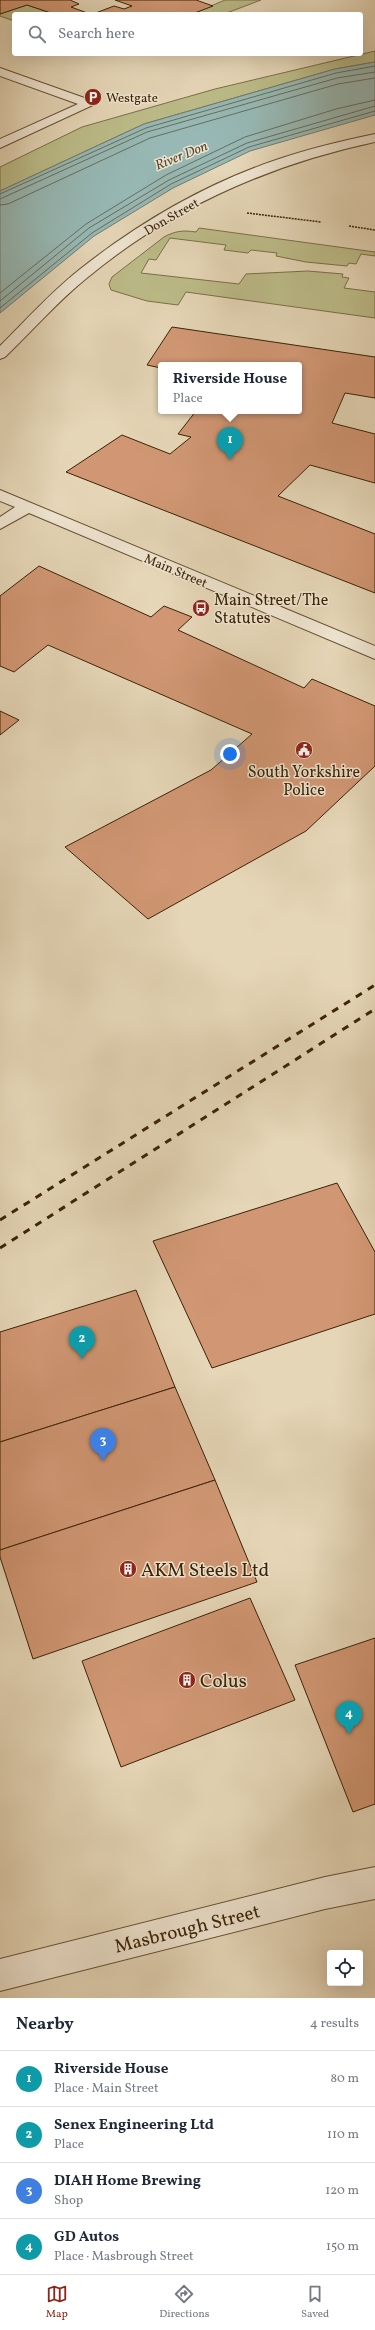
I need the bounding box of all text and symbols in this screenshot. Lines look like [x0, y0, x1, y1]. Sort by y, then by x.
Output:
search box [12, 12, 363, 56]
icon: search [26, 23, 48, 45]
text: Search here [58, 24, 135, 45]
parking icon: Westgate [83, 87, 103, 107]
place label: Westgate [106, 90, 158, 108]
water label: River Don [152, 137, 211, 176]
street label: Don Street [141, 195, 203, 241]
popup [158, 362, 302, 414]
text: Riverside House [173, 369, 287, 390]
text: Place [173, 390, 203, 408]
pin: 1 [217, 427, 243, 460]
street label: Main Street [141, 550, 210, 593]
place label: Main Street/The Statutes [214, 590, 328, 630]
bus stop icon: Main Street/The Statutes [191, 598, 211, 618]
public building icon: South Yorkshire Police [294, 740, 314, 760]
your location [220, 744, 240, 764]
place label: South Yorkshire Police [248, 762, 360, 802]
pin: 2 [69, 1326, 95, 1359]
pin: 3 [90, 1428, 116, 1461]
place label: AKM Steels Ltd [141, 1558, 269, 1584]
building icon: AKM Steels Ltd [118, 1559, 138, 1579]
place label: Colus [200, 1669, 247, 1695]
building icon: Colus [177, 1670, 197, 1690]
pin: 4 [336, 1701, 362, 1734]
street label: Masbrough Street [112, 1899, 263, 1961]
map controls [327, 1950, 363, 1986]
button: locate [327, 1950, 363, 1986]
text: Nearby [16, 2013, 74, 2036]
text: 4 results [310, 2015, 359, 2033]
text: Riverside House [54, 2059, 168, 2080]
text: 1 [26, 2070, 32, 2088]
text: 80 m [330, 2070, 359, 2088]
text: Place · Main Street [54, 2080, 159, 2098]
text: Senex Engineering Ltd [54, 2115, 214, 2136]
text: 2 [26, 2126, 32, 2144]
text: 110 m [327, 2126, 359, 2144]
text: Place [54, 2136, 84, 2154]
text: DIAH Home Brewing [54, 2171, 201, 2192]
text: 3 [26, 2182, 32, 2200]
text: 120 m [325, 2182, 359, 2200]
text: Shop [54, 2192, 83, 2210]
text: GD Autos [54, 2227, 119, 2248]
text: 4 [25, 2238, 33, 2256]
text: 150 m [326, 2238, 359, 2256]
text: Place · Masbrough Street [54, 2248, 194, 2266]
tab: Map [46, 2283, 68, 2322]
tab: Directions [159, 2283, 210, 2322]
tab: Saved [301, 2283, 329, 2322]

